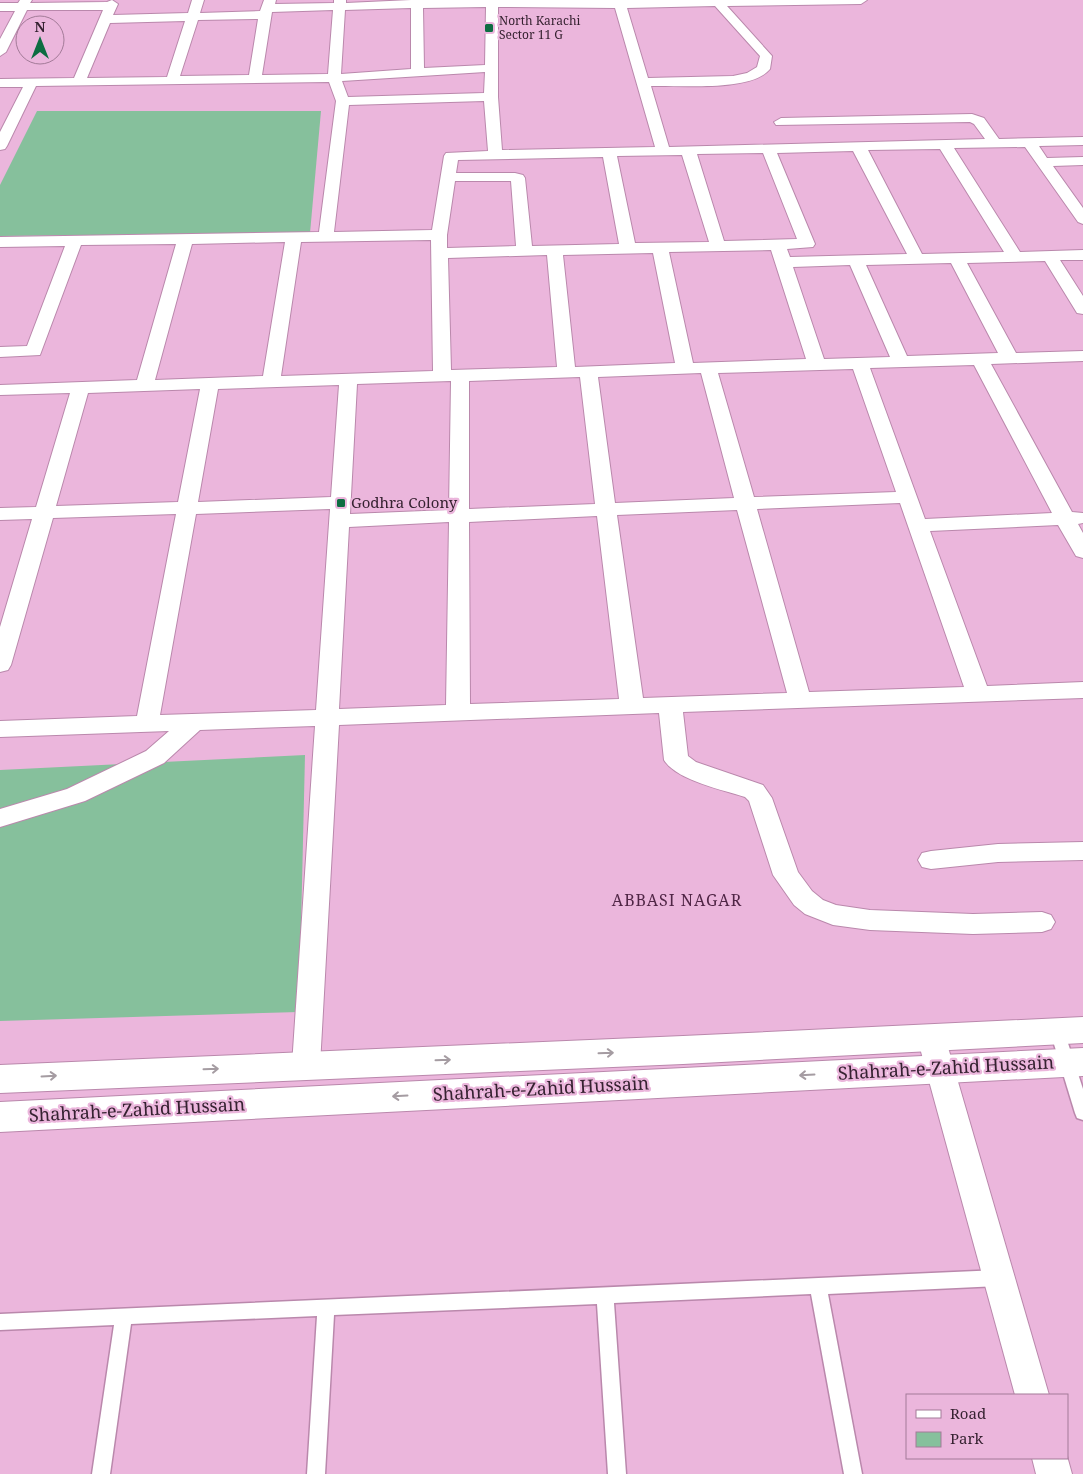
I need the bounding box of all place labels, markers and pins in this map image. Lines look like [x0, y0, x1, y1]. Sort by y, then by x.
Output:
place label: North Karachi Sector 11 G [499, 12, 581, 43]
marker: North Karachi Sector 11 G [483, 22, 495, 34]
place label: Godhra Colony [351, 492, 458, 512]
marker: Godhra Colony [335, 497, 347, 509]

